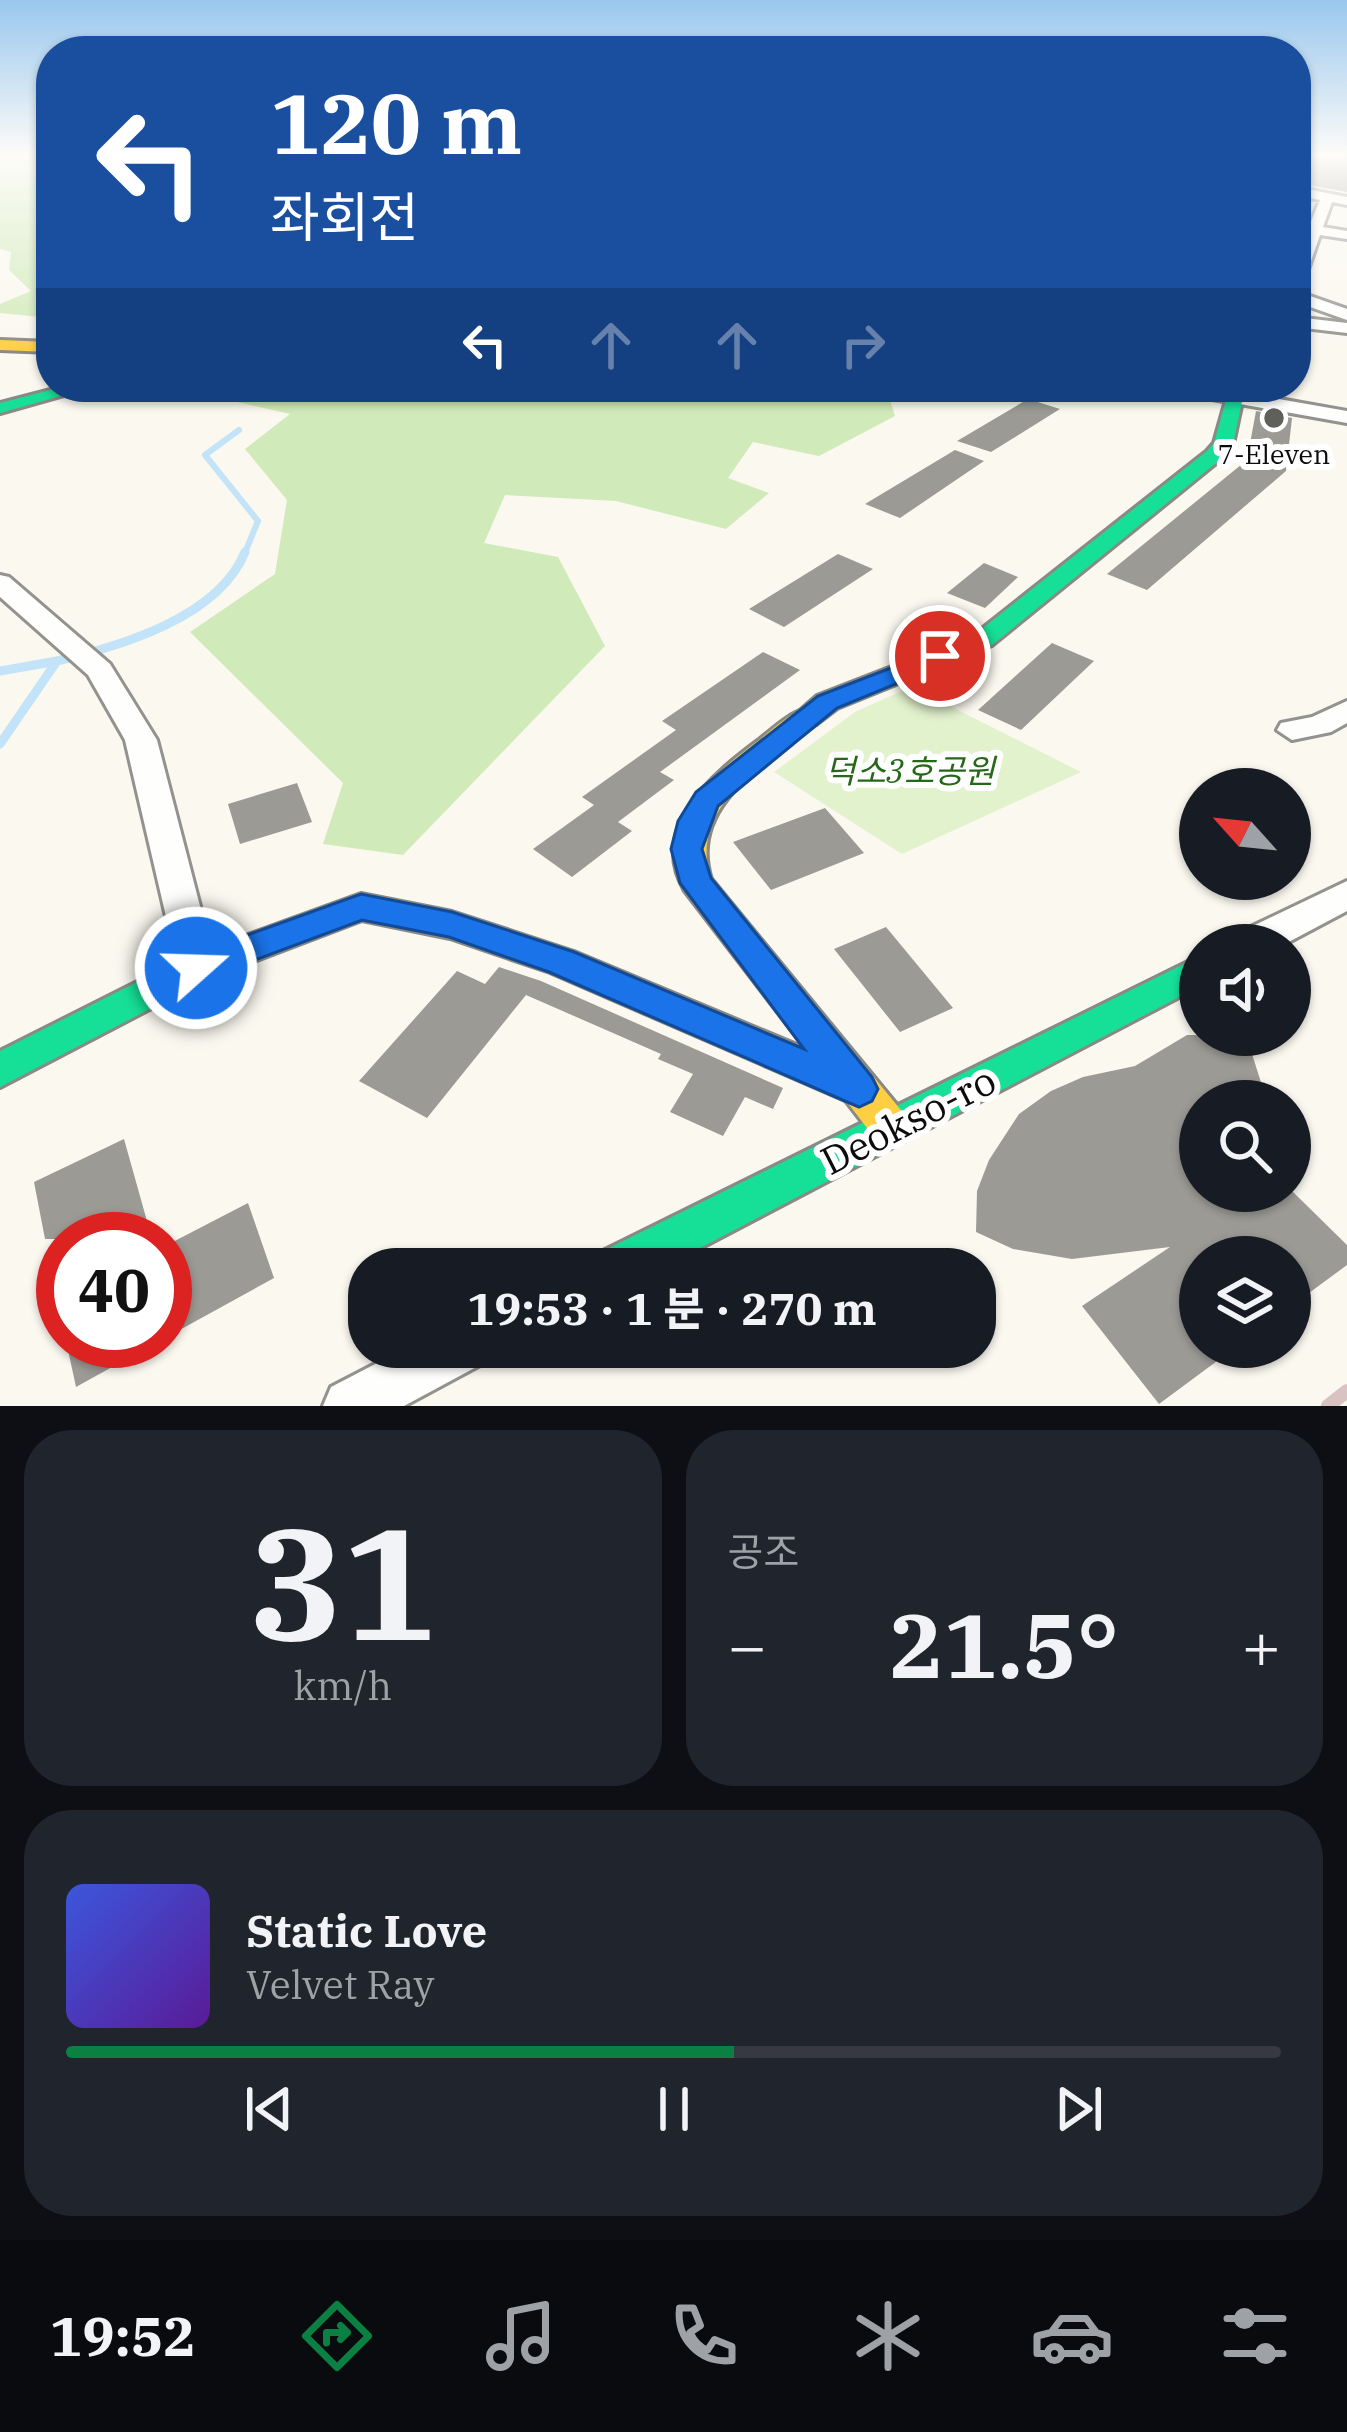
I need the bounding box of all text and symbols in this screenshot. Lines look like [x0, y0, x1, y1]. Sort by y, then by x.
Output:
text: 120 m [270, 68, 522, 177]
icon: left [72, 84, 228, 240]
text: 좌회전 [270, 182, 419, 252]
icon: left [452, 312, 518, 378]
icon: ahead [578, 312, 644, 378]
icon: ahead [704, 312, 770, 378]
icon: right [830, 312, 896, 378]
marker: 7-Eleven [1261, 405, 1287, 431]
place label: 7-Eleven [1218, 436, 1330, 471]
pin [889, 605, 991, 707]
icon: arrive [907, 623, 973, 689]
park label: 덕소3호공원 [825, 749, 998, 792]
north arrow [1179, 768, 1311, 900]
map controls [1179, 768, 1311, 1368]
position arrow [133, 905, 259, 1031]
button: sound [1179, 924, 1311, 1056]
street label: Deokso-ro [812, 1054, 1004, 1186]
button: search [1179, 1080, 1311, 1212]
speed limit sign: 40 [36, 1212, 192, 1368]
button: layers [1179, 1236, 1311, 1368]
text: 19:53 · 1 분 · 270 m [467, 1279, 877, 1337]
text: 31 [249, 1480, 436, 1683]
text: 공조 [728, 1526, 799, 1577]
text: 21.5° [889, 1586, 1119, 1703]
text: − [728, 1602, 767, 1688]
text: + [1241, 1602, 1281, 1688]
text: km/h [293, 1660, 392, 1711]
text: Static Love [246, 1901, 487, 1959]
text: Velvet Ray [246, 1959, 434, 2010]
icon: previous [236, 2076, 302, 2142]
icon: pause [641, 2076, 707, 2142]
icon: next [1046, 2076, 1112, 2142]
icon: directions [295, 2294, 379, 2378]
icon: music [479, 2294, 563, 2378]
icon: phone [662, 2294, 746, 2378]
icon: climate [846, 2294, 930, 2378]
icon: car [1030, 2294, 1114, 2378]
icon: filters [1213, 2294, 1297, 2378]
text: 19:52 [50, 2301, 196, 2371]

